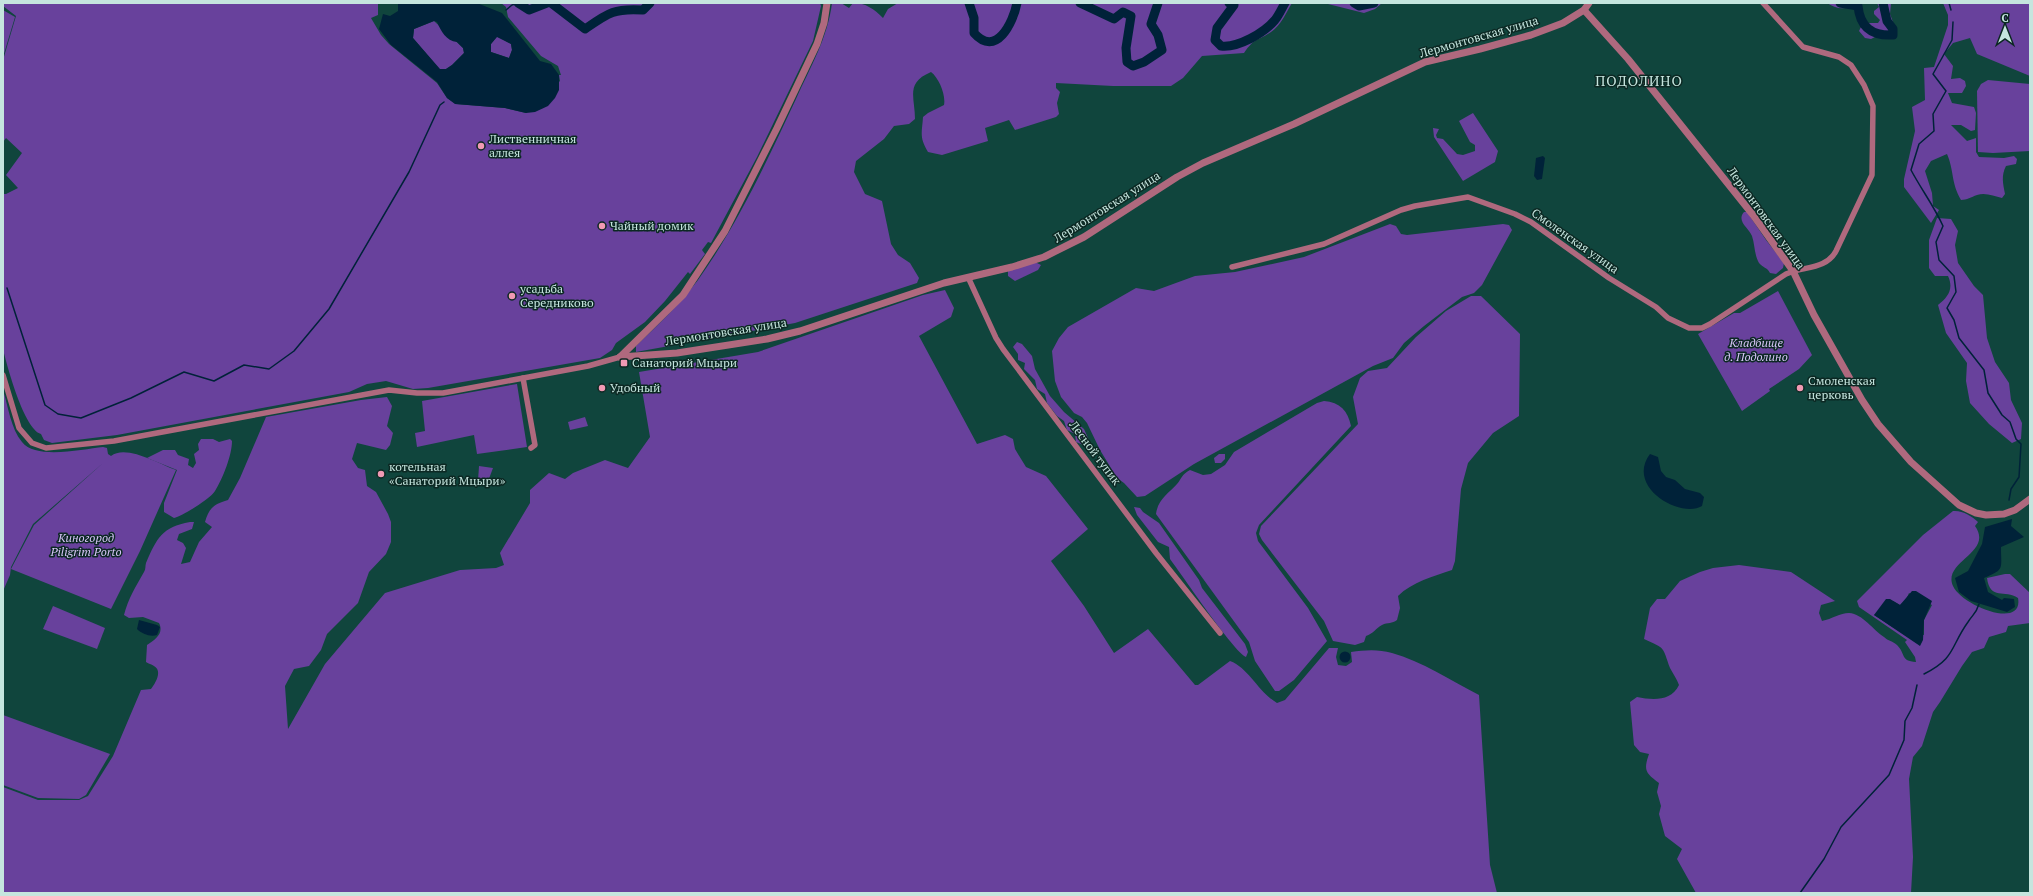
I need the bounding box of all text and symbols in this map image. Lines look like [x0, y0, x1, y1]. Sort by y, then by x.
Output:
north arrow [1985, 8, 2025, 48]
text: С [2001, 11, 2009, 25]
street label: Лермонтовская улица [1417, 12, 1540, 61]
district label: ПОДОЛИНО [1595, 71, 1683, 90]
place label: Лиственничная аллея [488, 131, 576, 160]
marker: Лиственничная аллея [476, 141, 486, 151]
street label: Лермонтовская улица [1724, 163, 1809, 272]
street label: Лермонтовская улица [1050, 168, 1163, 246]
street label: Смоленская улица [1529, 205, 1622, 276]
place label: Чайный домик [610, 218, 694, 233]
marker: Чайный домик [597, 221, 607, 231]
place label: усадьба Середниково [519, 281, 594, 310]
marker: усадьба Середниково [507, 291, 517, 301]
street label: Лермонтовская улица [663, 314, 788, 349]
park label: Кладбище д. Подолино [1724, 335, 1788, 364]
place label: Санаторий Мцыри [632, 355, 737, 370]
marker: Санаторий Мцыри [619, 358, 629, 368]
place label: Смоленская церковь [1808, 373, 1875, 402]
place label: Удобный [610, 380, 660, 395]
marker: Удобный [597, 383, 607, 393]
marker: Смоленская церковь [1795, 383, 1805, 393]
street label: Лесной тупик [1066, 417, 1125, 488]
place label: котельная «Санаторий Мцыри» [389, 459, 506, 488]
marker: котельная «Санаторий Мцыри» [376, 469, 386, 479]
park label: Киногород Piligrim Porto [49, 530, 122, 559]

